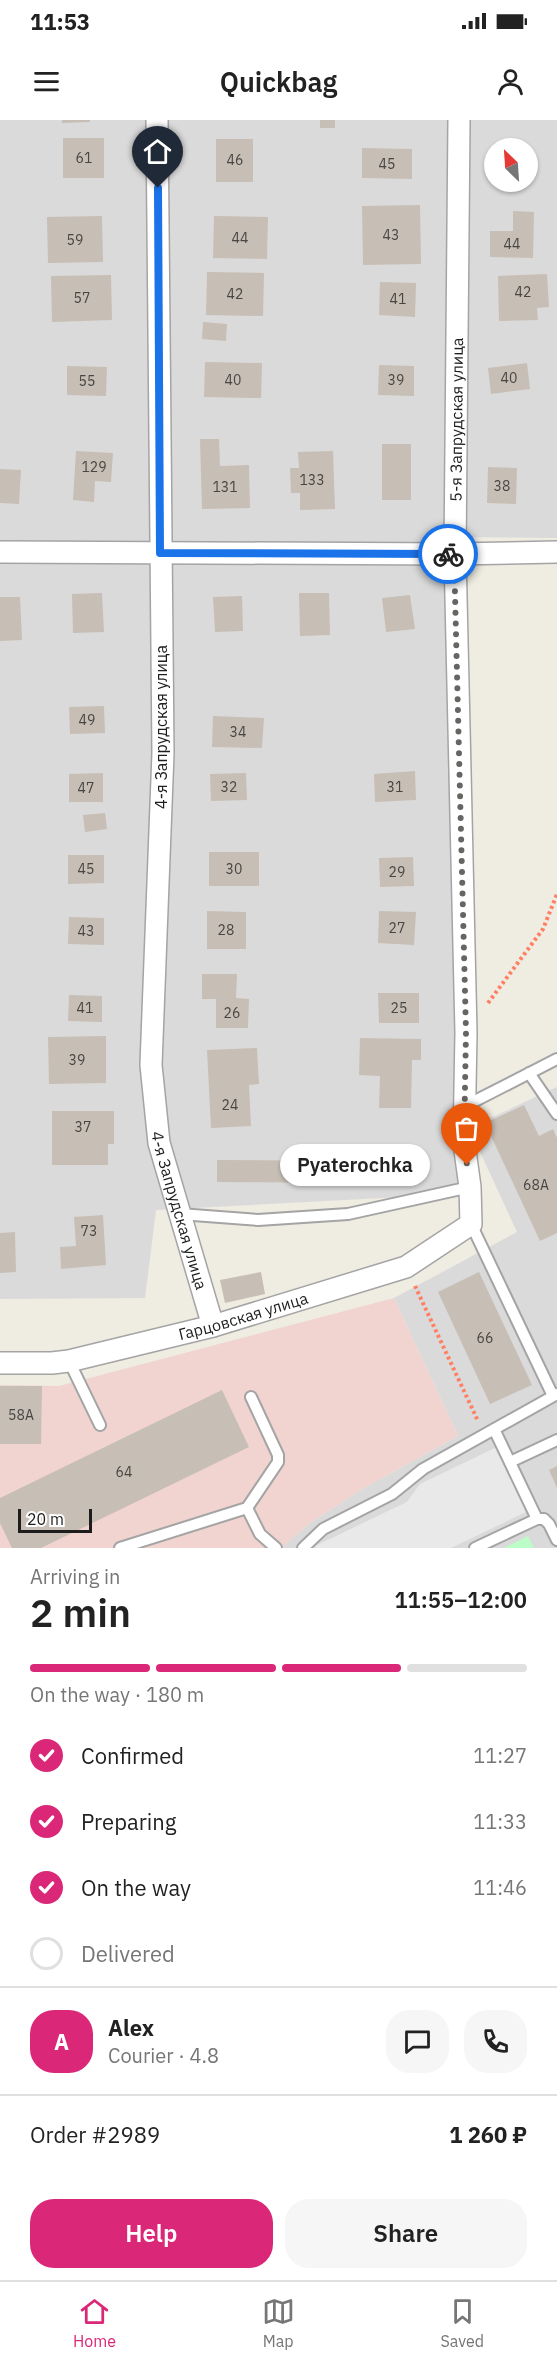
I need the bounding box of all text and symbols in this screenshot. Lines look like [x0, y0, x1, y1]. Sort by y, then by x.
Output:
text: 11:53 [30, 7, 90, 36]
text: Quickbag [220, 64, 337, 99]
icon: menu [30, 65, 63, 98]
icon: person [494, 65, 527, 98]
pin [132, 126, 183, 188]
icon: home [141, 135, 174, 168]
north arrow [484, 138, 538, 192]
map controls [484, 138, 538, 192]
house number: 61 [76, 149, 92, 167]
house number: 46 [227, 151, 243, 169]
house number: 45 [379, 155, 395, 173]
house number: 43 [383, 226, 399, 244]
house number: 44 [232, 229, 248, 247]
house number: 59 [67, 231, 83, 249]
house number: 44 [504, 235, 520, 253]
house number: 42 [515, 283, 531, 301]
house number: 42 [227, 285, 243, 303]
house number: 57 [74, 289, 90, 307]
house number: 41 [390, 290, 406, 308]
street label: 5-я Запрудская улица [445, 337, 467, 502]
house number: 40 [501, 369, 517, 387]
house number: 40 [225, 371, 241, 389]
house number: 39 [388, 371, 404, 389]
house number: 55 [79, 372, 95, 390]
house number: 129 [81, 458, 107, 476]
house number: 133 [299, 471, 325, 489]
house number: 38 [494, 477, 510, 495]
house number: 131 [212, 478, 238, 496]
courier [418, 524, 478, 584]
icon: bike [432, 538, 465, 571]
street label: 4-я Запрудская улица [151, 645, 171, 809]
house number: 49 [79, 711, 95, 729]
house number: 34 [230, 723, 246, 741]
house number: 32 [221, 778, 237, 796]
house number: 31 [387, 778, 403, 796]
house number: 47 [78, 779, 94, 797]
house number: 45 [78, 860, 94, 878]
house number: 30 [226, 860, 242, 878]
house number: 29 [389, 863, 405, 881]
house number: 27 [389, 919, 405, 937]
house number: 28 [218, 921, 234, 939]
house number: 43 [78, 922, 94, 940]
house number: 41 [77, 999, 93, 1017]
house number: 25 [391, 999, 407, 1017]
house number: 26 [224, 1004, 240, 1022]
house number: 39 [69, 1051, 85, 1069]
house number: 24 [222, 1096, 238, 1114]
pin [441, 1103, 492, 1165]
icon: bag [450, 1112, 483, 1145]
house number: 37 [75, 1118, 91, 1136]
street label: 4-я Запрудская улица [148, 1130, 212, 1292]
callout: Pyaterochka [281, 1144, 431, 1186]
text: Pyaterochka [297, 1151, 413, 1178]
house number: 68А [523, 1176, 549, 1194]
house number: 73 [81, 1222, 97, 1240]
street label: Гарцовская улица [176, 1287, 311, 1344]
house number: 66 [477, 1329, 493, 1347]
house number: 58А [8, 1406, 34, 1424]
house number: 64 [116, 1463, 132, 1481]
scale bar [18, 1506, 92, 1534]
text: 20 m [27, 1509, 64, 1529]
text: Arriving in [30, 1563, 120, 1590]
text: 11:55–12:00 [394, 1585, 527, 1614]
text: 2 min [30, 1587, 131, 1638]
text: On the way · 180 m [30, 1681, 204, 1708]
icon: check [30, 1739, 63, 1772]
text: Confirmed [81, 1741, 184, 1770]
text: 11:27 [473, 1742, 527, 1769]
icon: check [30, 1805, 63, 1838]
text: Preparing [81, 1807, 176, 1836]
text: 11:33 [473, 1808, 527, 1835]
icon: check [30, 1871, 63, 1904]
text: On the way [81, 1873, 191, 1902]
text: 11:46 [473, 1874, 527, 1901]
text: Delivered [81, 1939, 175, 1968]
button: chat [386, 2010, 449, 2073]
button: phone [464, 2010, 527, 2073]
text: Alex [108, 2013, 154, 2042]
text: A [54, 2027, 69, 2056]
text: Courier · 4.8 [108, 2042, 219, 2069]
text: Order #2989 [30, 2120, 160, 2149]
text: 1 260 ₽ [449, 2120, 527, 2149]
button: Help [30, 2199, 273, 2268]
button: Share [285, 2199, 527, 2268]
tab: Home [73, 2295, 116, 2351]
tab: Map [262, 2295, 295, 2351]
tab: Saved [441, 2295, 484, 2351]

